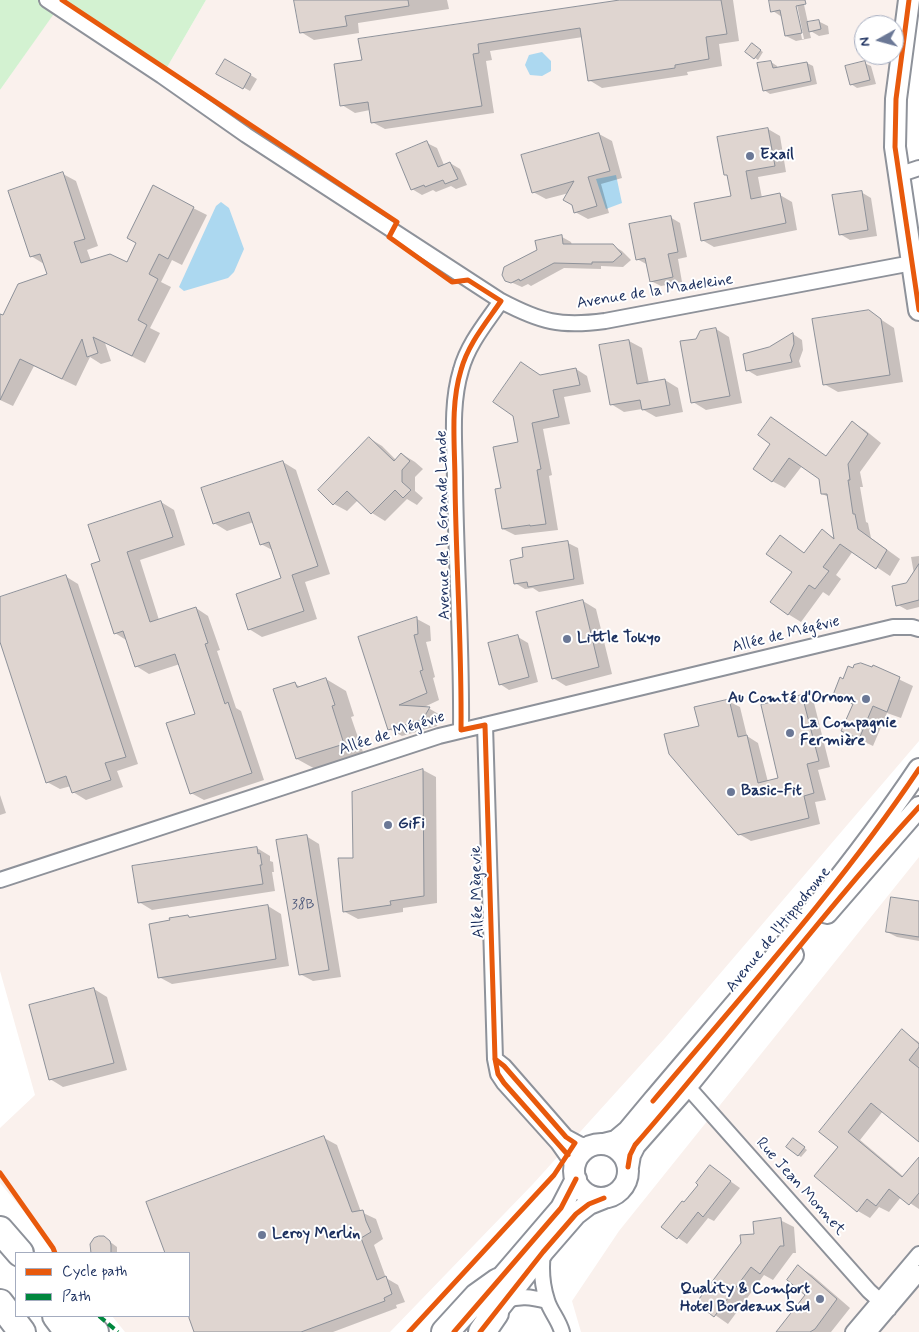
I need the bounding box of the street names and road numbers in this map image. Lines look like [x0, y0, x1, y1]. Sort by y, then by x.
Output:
street label: Avenue de la Madeleine [575, 270, 735, 314]
street label: Avenue de la Grande Lande [433, 430, 455, 620]
street label: Allée de Mégévie [730, 612, 842, 658]
street label: Allée de Mégévie [336, 708, 448, 760]
street label: Allée Mègevie [467, 845, 489, 939]
street label: Avenue de l'Hippodrome [722, 863, 836, 997]
street label: Rue Jean Monnet [751, 1134, 849, 1240]

